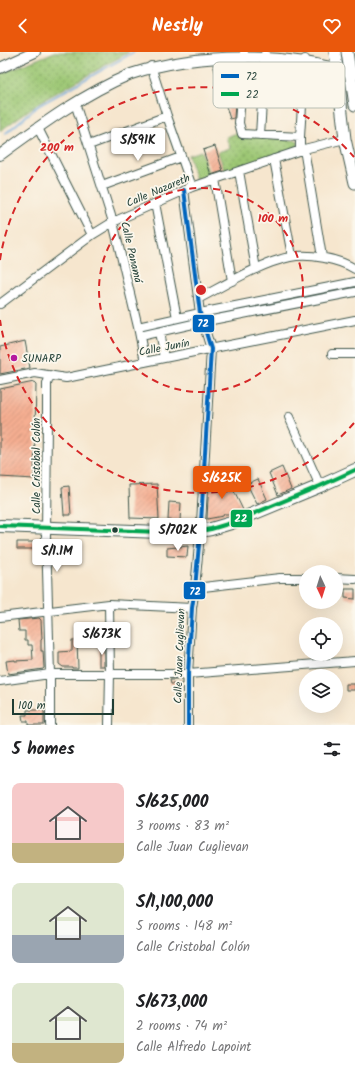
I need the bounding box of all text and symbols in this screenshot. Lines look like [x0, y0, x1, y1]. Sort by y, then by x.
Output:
text: Nestly [152, 12, 203, 41]
icon: back [12, 15, 34, 37]
icon: heart [321, 15, 343, 37]
legend [213, 62, 345, 108]
text: 72 [246, 68, 257, 86]
text: 22 [246, 86, 259, 104]
pin: S/591K [105, 128, 171, 162]
text: S/591K [120, 130, 156, 151]
text: 200 m [40, 138, 74, 157]
street label: Calle Nazareth [124, 169, 193, 212]
text: 100 m [258, 209, 288, 228]
street label: Calle Panamá [115, 220, 147, 287]
centre of rings [194, 283, 208, 297]
line badge: 72 [192, 314, 215, 333]
text: 72 [197, 315, 209, 333]
street label: Calle Junín [137, 334, 191, 362]
place label: SUNARP [22, 350, 62, 368]
marker: SUNARP [9, 353, 19, 363]
street label: Calle Cristobal Colón [28, 418, 46, 514]
pin: S/625K [189, 466, 255, 500]
text: S/625K [202, 468, 242, 489]
line badge: 22 [230, 509, 253, 528]
text: 22 [235, 510, 247, 528]
pin: S/702K [145, 518, 211, 552]
text: S/702K [158, 520, 198, 541]
unlabelled marker [110, 525, 120, 535]
pin: S/1.1M [24, 539, 90, 573]
text: S/1.1M [41, 541, 73, 562]
north arrow [299, 565, 343, 609]
map controls [299, 565, 343, 713]
line badge: 72 [183, 581, 206, 600]
text: 72 [189, 583, 201, 601]
street label: Calle Juan Cuglievan [169, 608, 191, 704]
button: locate [299, 617, 343, 661]
pin: S/673K [69, 622, 135, 656]
text: S/673K [83, 624, 121, 645]
button: layers [299, 669, 343, 713]
scale bar [12, 697, 114, 716]
text: 100 m [18, 697, 46, 715]
text: 5 homes [12, 736, 75, 763]
icon: filters [321, 738, 343, 760]
text: S/625,000 [136, 789, 209, 816]
icon: home [44, 799, 92, 847]
text: 3 rooms · 83 m² [136, 816, 229, 837]
text: Calle Juan Cuglievan [136, 837, 249, 858]
text: S/1,100,000 [136, 889, 213, 916]
icon: home [44, 899, 92, 947]
text: 5 rooms · 148 m² [136, 916, 232, 937]
text: Calle Cristobal Colón [136, 937, 250, 958]
text: S/673,000 [136, 989, 207, 1016]
icon: home [44, 999, 92, 1047]
text: 2 rooms · 74 m² [136, 1016, 227, 1037]
text: Calle Alfredo Lapoint [136, 1037, 251, 1058]

